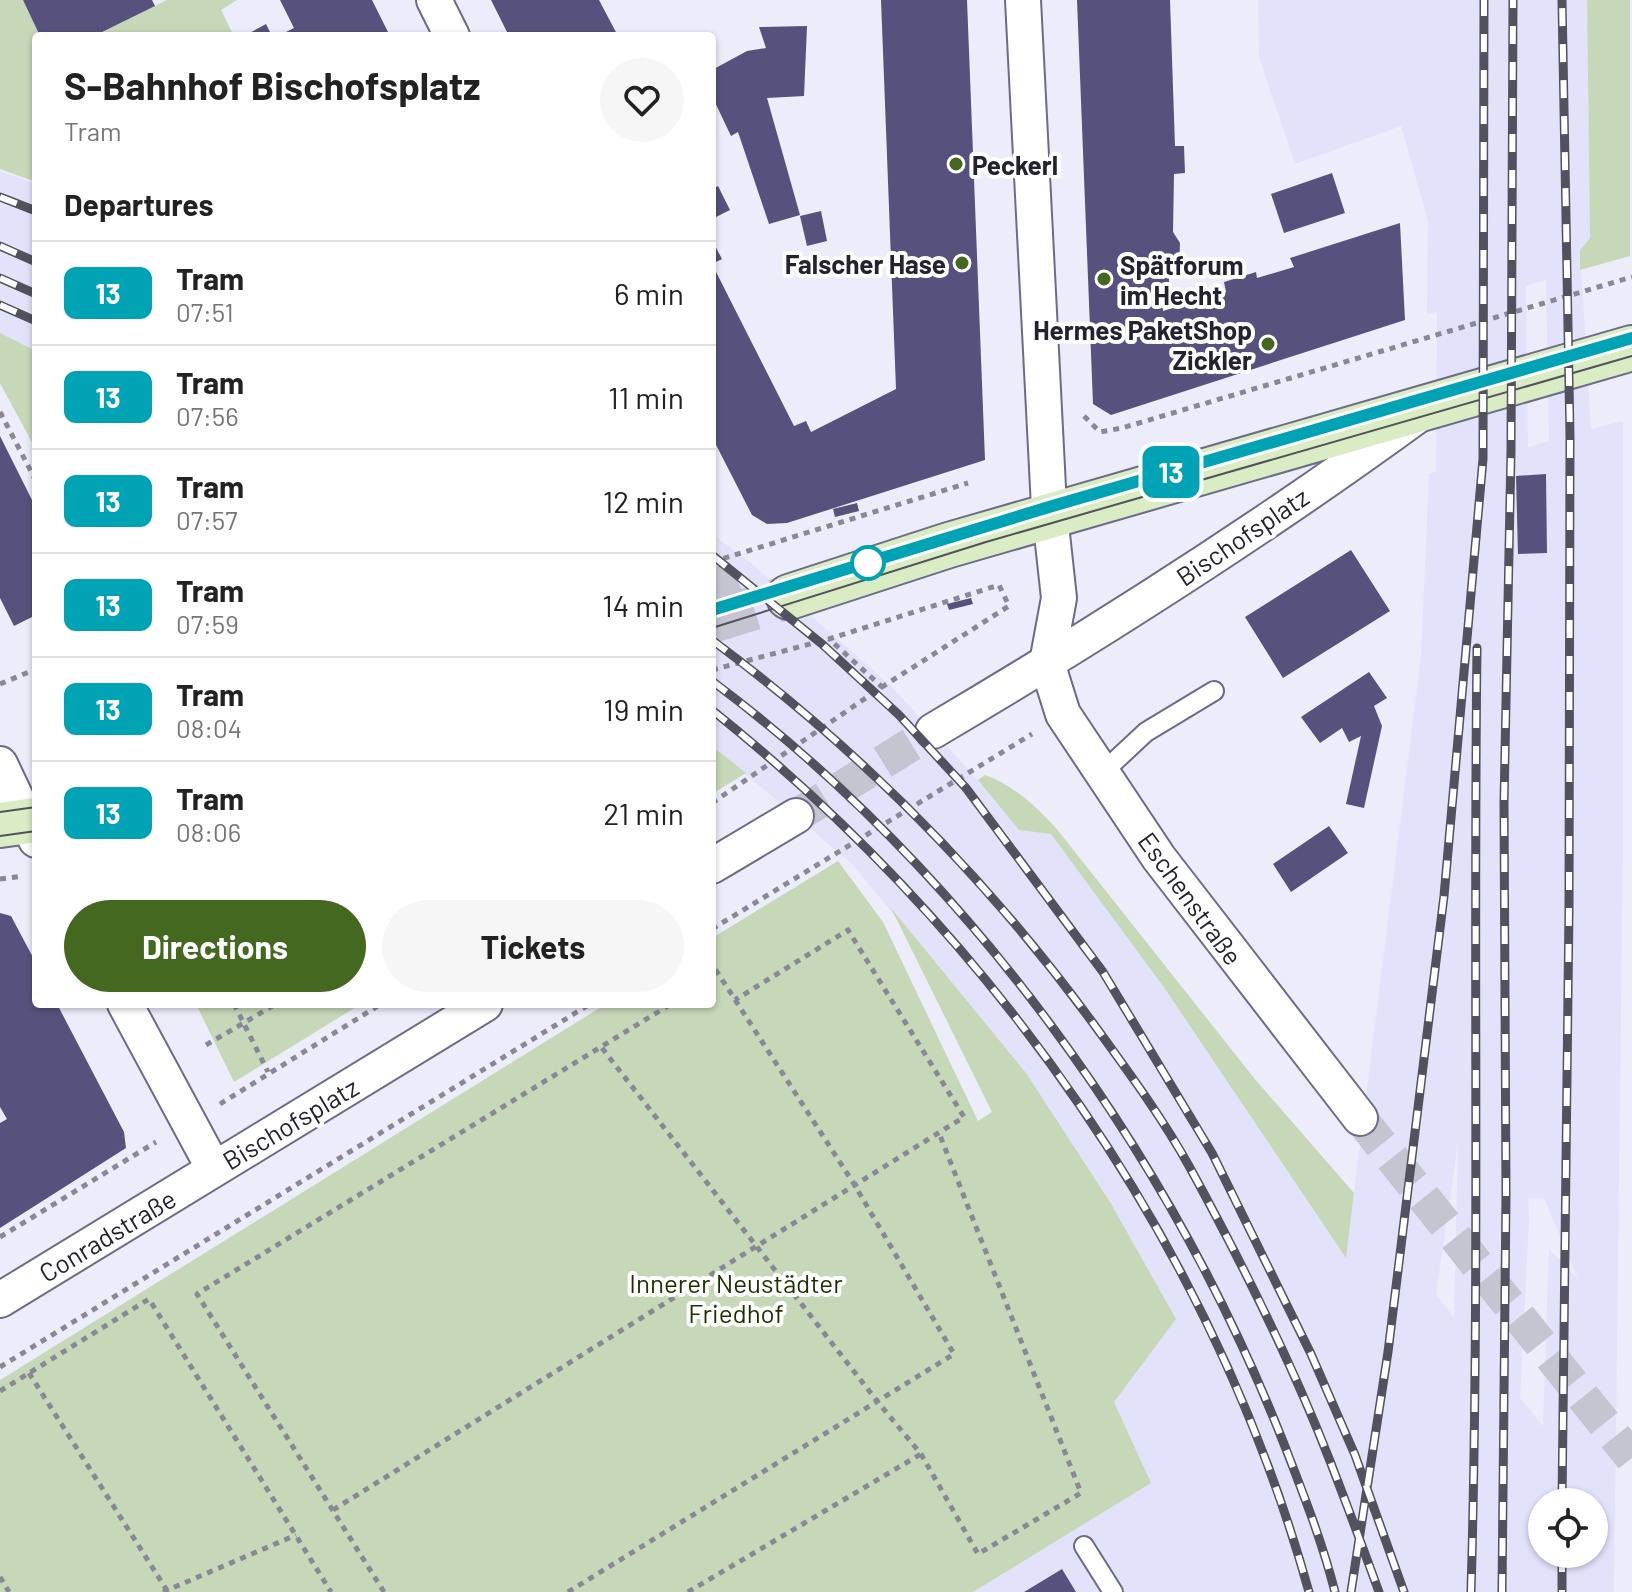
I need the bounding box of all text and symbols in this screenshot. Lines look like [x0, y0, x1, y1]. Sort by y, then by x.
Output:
button: heart [600, 58, 684, 142]
text: S-Bahnhof Bischofsplatz [64, 62, 481, 108]
text: Tram [64, 115, 122, 146]
place label: Peckerl [972, 149, 1058, 180]
marker: Peckerl [947, 155, 965, 173]
text: Departures [64, 186, 214, 222]
place label: Falscher Hase [785, 248, 946, 279]
place label: Spätforum im Hecht [1120, 249, 1243, 310]
marker: Falscher Hase [953, 254, 971, 272]
text: Tram [176, 260, 244, 296]
marker: Spätforum im Hecht [1095, 270, 1113, 288]
text: 6 min [614, 275, 684, 311]
text: 13 [95, 276, 121, 310]
text: 07:51 [176, 296, 234, 327]
place label: Hermes PaketShop Zickler [1033, 314, 1252, 375]
marker: Hermes PaketShop Zickler [1259, 335, 1277, 353]
text: Tram [176, 364, 244, 400]
text: 11 min [608, 379, 684, 415]
text: 13 [95, 380, 121, 414]
text: 07:56 [176, 400, 239, 431]
line badge: 13 [1135, 446, 1207, 498]
text: 13 [1158, 455, 1184, 489]
text: Tram [176, 468, 244, 504]
street label: Bischofsplatz [1170, 480, 1314, 592]
text: 12 min [603, 483, 684, 519]
text: 13 [95, 484, 121, 518]
text: 07:57 [176, 504, 237, 535]
unlabelled marker [851, 546, 885, 580]
text: Tram [176, 572, 244, 608]
text: 14 min [602, 587, 684, 623]
text: 13 [95, 588, 121, 622]
text: 07:59 [176, 608, 239, 639]
text: Tram [176, 676, 244, 712]
text: 19 min [603, 691, 684, 727]
text: 13 [95, 692, 121, 726]
text: 08:04 [176, 712, 242, 743]
text: Tram [176, 780, 244, 816]
text: 21 min [603, 795, 684, 831]
text: 13 [95, 796, 121, 830]
text: 08:06 [176, 816, 241, 847]
street label: Eschenstraße [1132, 826, 1250, 970]
button: Directions [64, 900, 366, 992]
button: Tickets [382, 900, 684, 992]
street label: Bischofsplatz [217, 1070, 363, 1176]
street label: Conradstraße [33, 1182, 181, 1288]
park label: Innerer Neustädter Friedhof [629, 1267, 843, 1328]
map controls [1528, 1488, 1608, 1568]
button: locate [1528, 1488, 1608, 1568]

